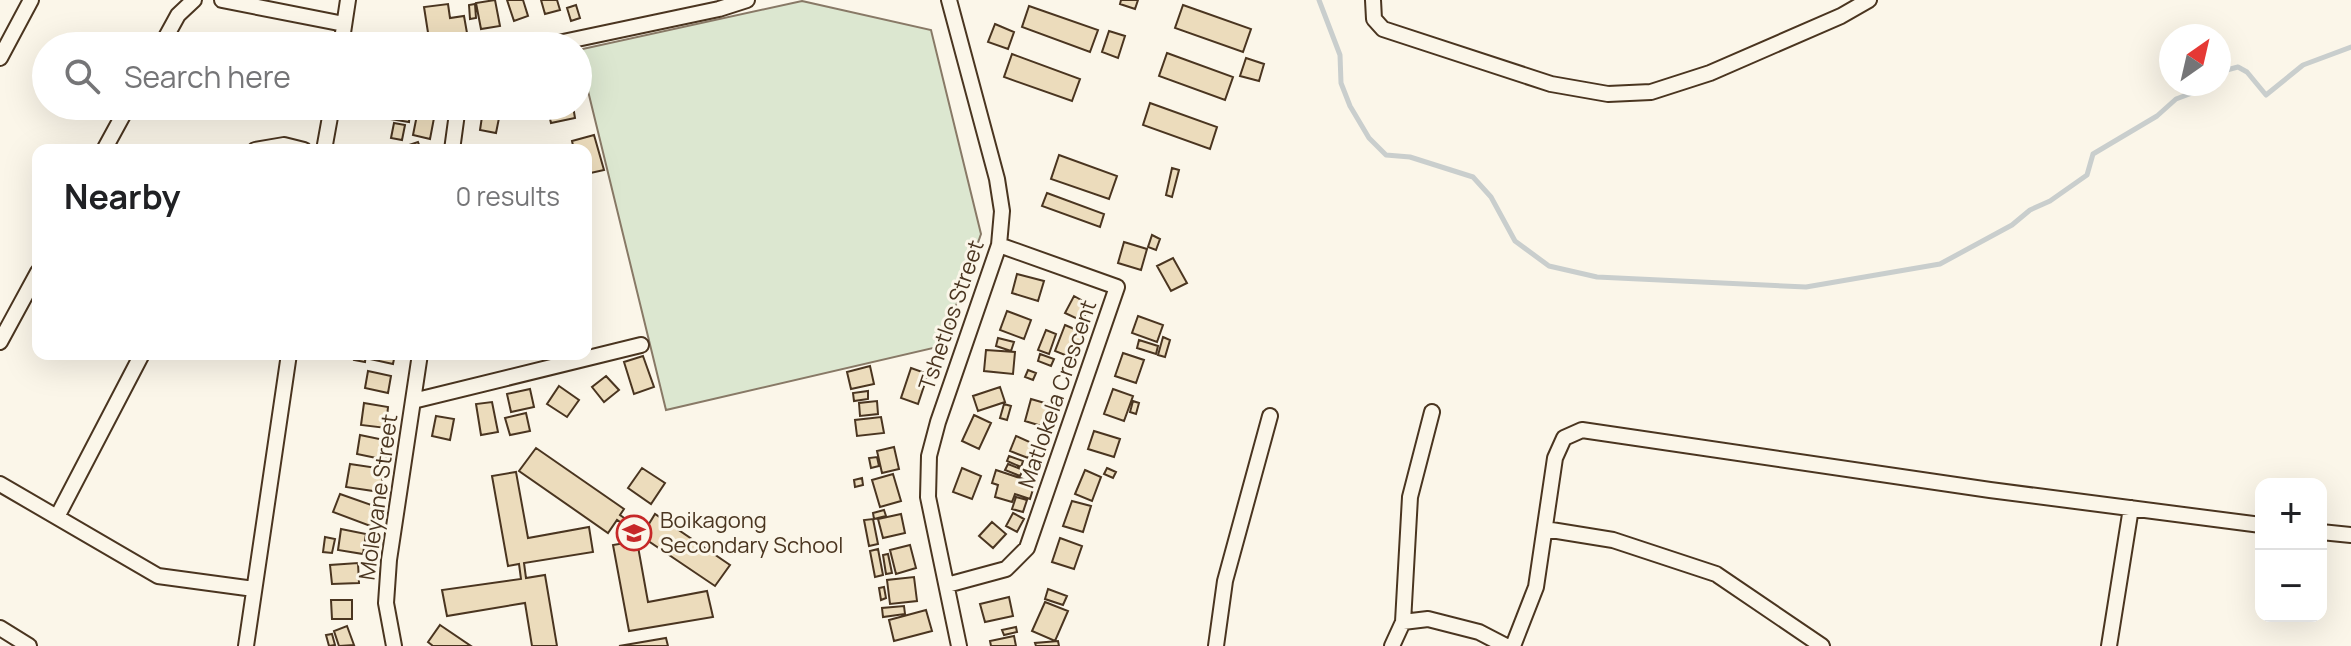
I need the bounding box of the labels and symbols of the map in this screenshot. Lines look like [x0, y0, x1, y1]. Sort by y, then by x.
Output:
north arrow [2159, 24, 2231, 96]
street label: Tshetlos Street [911, 236, 991, 394]
street label: Matlokela Crescent [1011, 296, 1103, 492]
street label: Moleyane Street [351, 412, 405, 582]
place label: Boikagong Secondary School [660, 505, 843, 560]
school or university icon: Boikagong Secondary School [615, 514, 653, 552]

